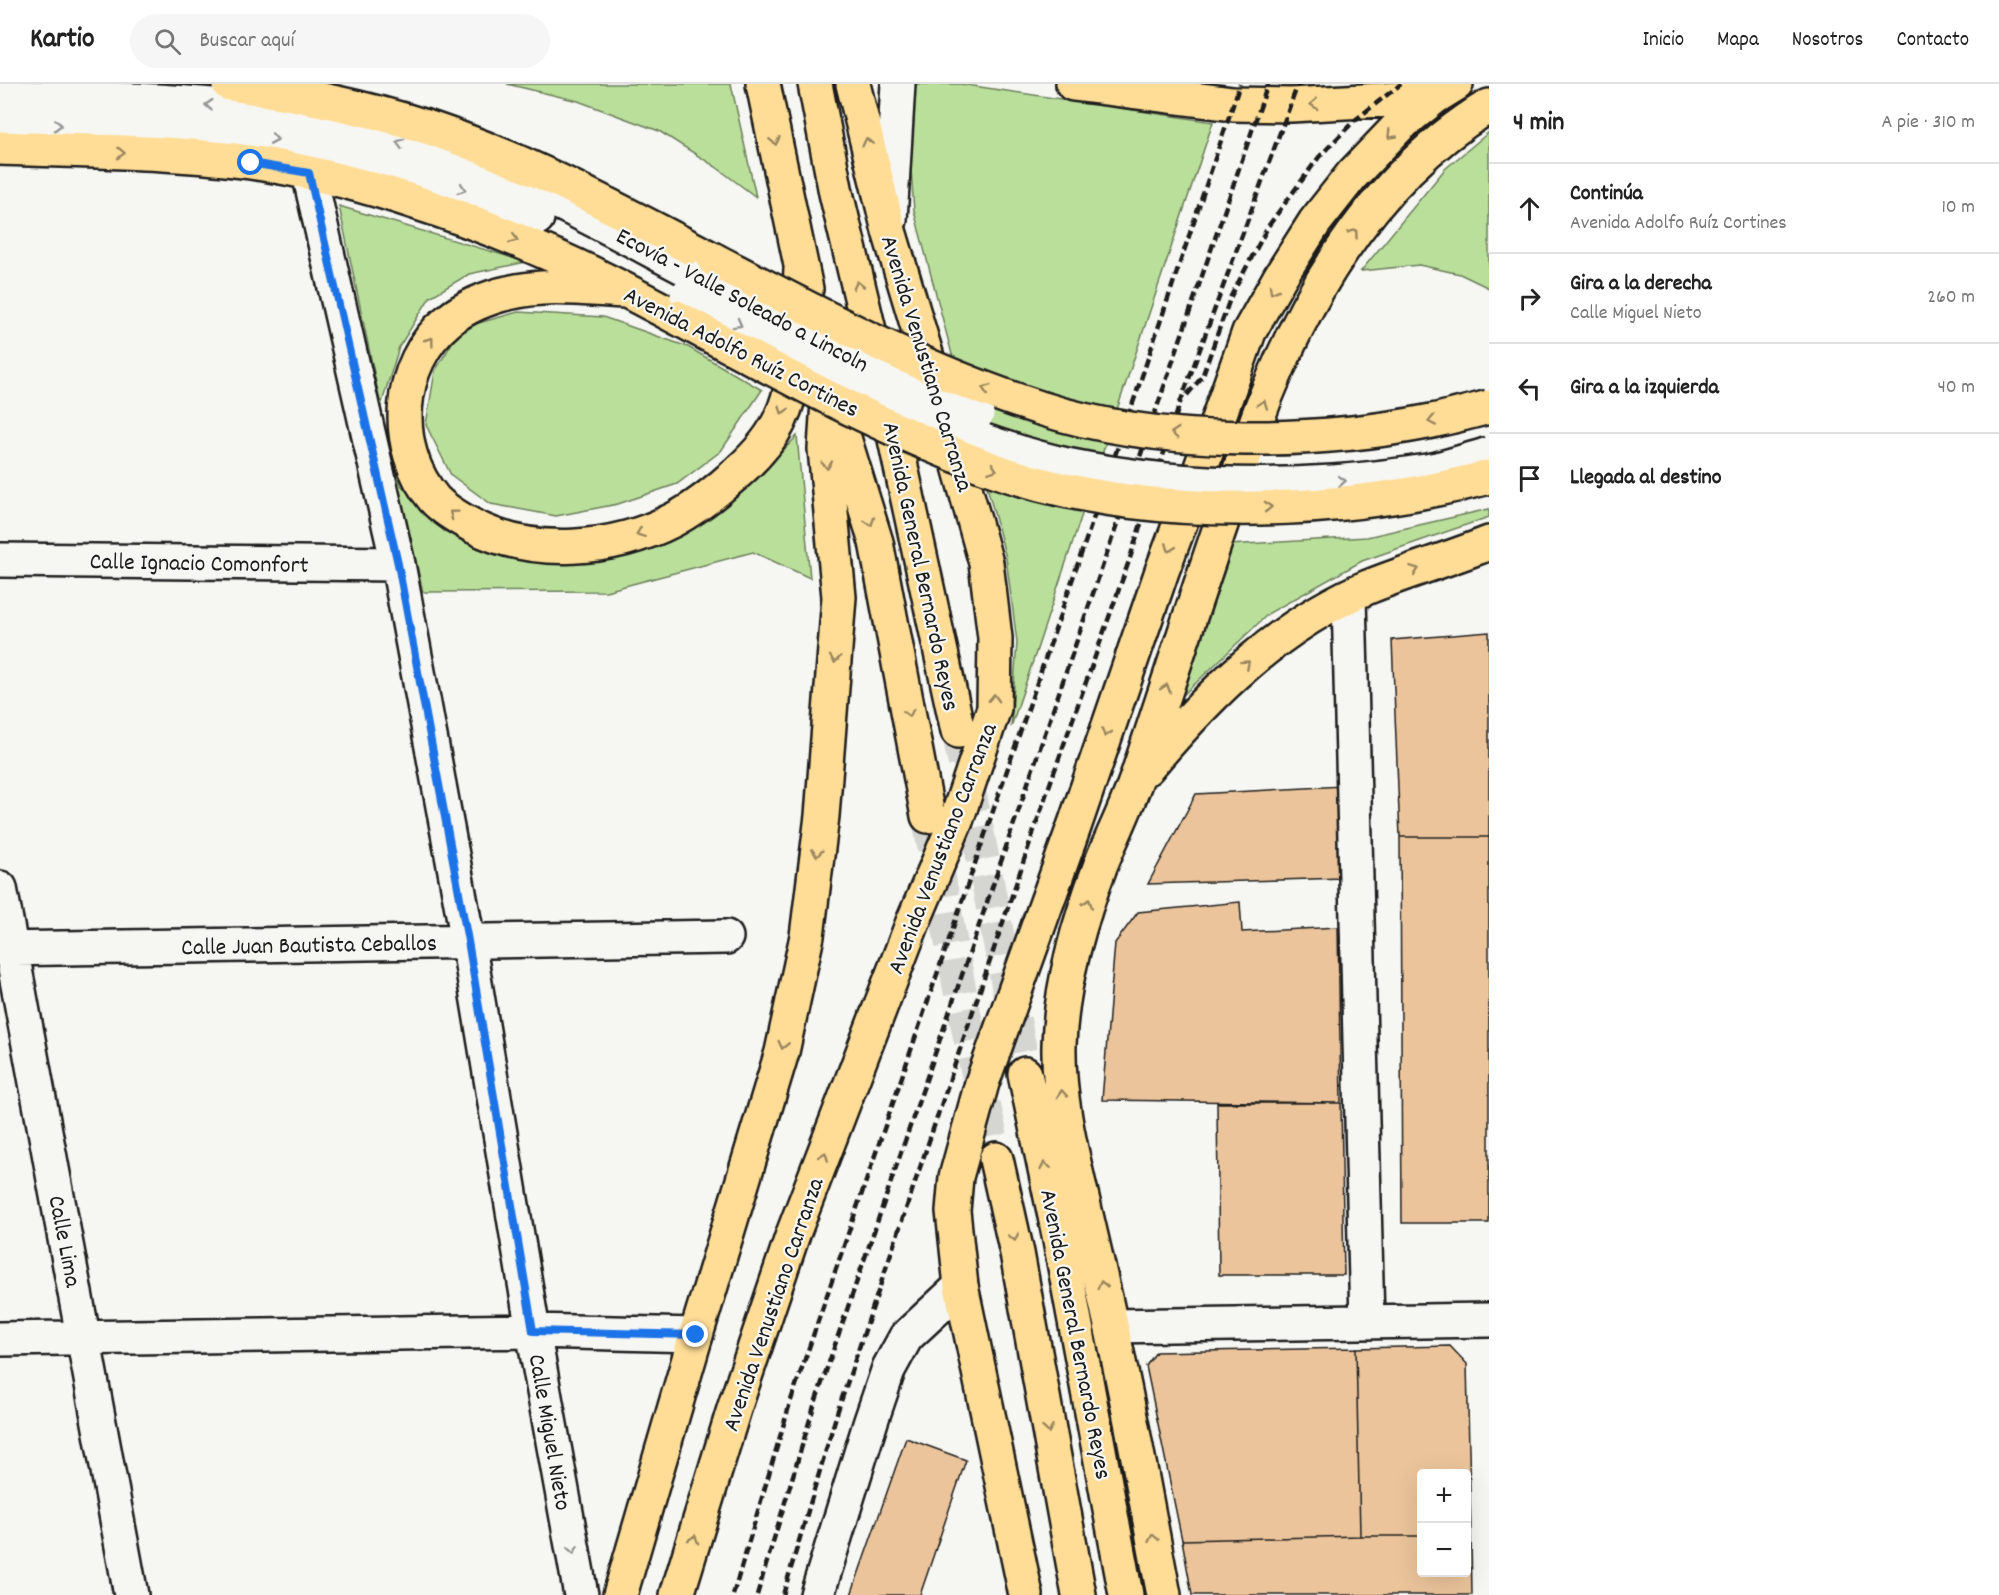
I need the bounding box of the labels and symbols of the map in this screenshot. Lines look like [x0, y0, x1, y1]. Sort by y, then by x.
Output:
one-way arrow [1309, 97, 1318, 110]
one-way arrow [205, 98, 214, 111]
one-way arrow [54, 119, 63, 131]
one-way arrow [1387, 128, 1398, 139]
one-way arrow [269, 132, 278, 144]
one-way arrow [768, 136, 781, 146]
one-way arrow [862, 137, 875, 147]
one-way arrow [395, 138, 406, 150]
one-way arrow [117, 146, 126, 159]
route start [237, 149, 263, 175]
one-way arrow [456, 181, 467, 194]
street label: Ecovía - Valle Soleado a Lincoln [609, 220, 874, 383]
one-way arrow [1347, 228, 1358, 239]
one-way arrow [509, 232, 519, 245]
street label: Avenida Venustiano Carranza [870, 232, 981, 497]
street label: Avenida Adolfo Ruíz Cortines [617, 279, 864, 428]
one-way arrow [852, 280, 865, 290]
one-way arrow [1269, 283, 1280, 294]
one-way arrow [732, 317, 742, 328]
one-way arrow [423, 337, 434, 348]
one-way arrow [981, 384, 992, 397]
one-way arrow [1256, 399, 1269, 410]
one-way arrow [778, 404, 791, 415]
one-way arrow [1427, 414, 1437, 427]
street label: Avenida General Bernardo Reyes [872, 419, 966, 714]
one-way arrow [1171, 427, 1180, 440]
one-way arrow [820, 460, 833, 469]
one-way arrow [987, 462, 998, 474]
one-way arrow [1338, 475, 1347, 488]
one-way arrow [1263, 501, 1272, 513]
one-way arrow [449, 510, 460, 521]
one-way arrow [863, 516, 875, 527]
one-way arrow [635, 525, 645, 538]
one-way arrow [1165, 543, 1178, 553]
street label: Calle Ignacio Comonfort [89, 546, 309, 584]
one-way arrow [1409, 565, 1420, 578]
one-way arrow [829, 654, 842, 663]
one-way arrow [1239, 660, 1250, 671]
one-way arrow [1159, 683, 1171, 694]
one-way arrow [988, 694, 1000, 703]
one-way arrow [902, 707, 915, 717]
street label: Avenida Venustiano Carranza [880, 718, 1008, 979]
one-way arrow [1101, 727, 1114, 738]
one-way arrow [811, 848, 824, 858]
one-way arrow [1081, 898, 1094, 909]
street label: Calle Juan Bautista Ceballos [181, 928, 437, 966]
one-way arrow [778, 1040, 791, 1050]
one-way arrow [1056, 1089, 1069, 1098]
one-way arrow [817, 1151, 829, 1162]
one-way arrow [1039, 1161, 1052, 1171]
street label: Avenida Venustiano Carranza [715, 1173, 834, 1436]
street label: Avenida General Bernardo Reyes [1029, 1187, 1119, 1483]
street label: Calle Lima [38, 1193, 89, 1291]
one-way arrow [1006, 1232, 1019, 1242]
one-way arrow [1097, 1280, 1110, 1290]
route end [682, 1321, 708, 1347]
street label: Calle Miguel Nieto [518, 1352, 579, 1513]
one-way arrow [1041, 1424, 1054, 1434]
one-way arrow [1147, 1533, 1160, 1543]
one-way arrow [687, 1534, 699, 1545]
one-way arrow [566, 1545, 579, 1555]

